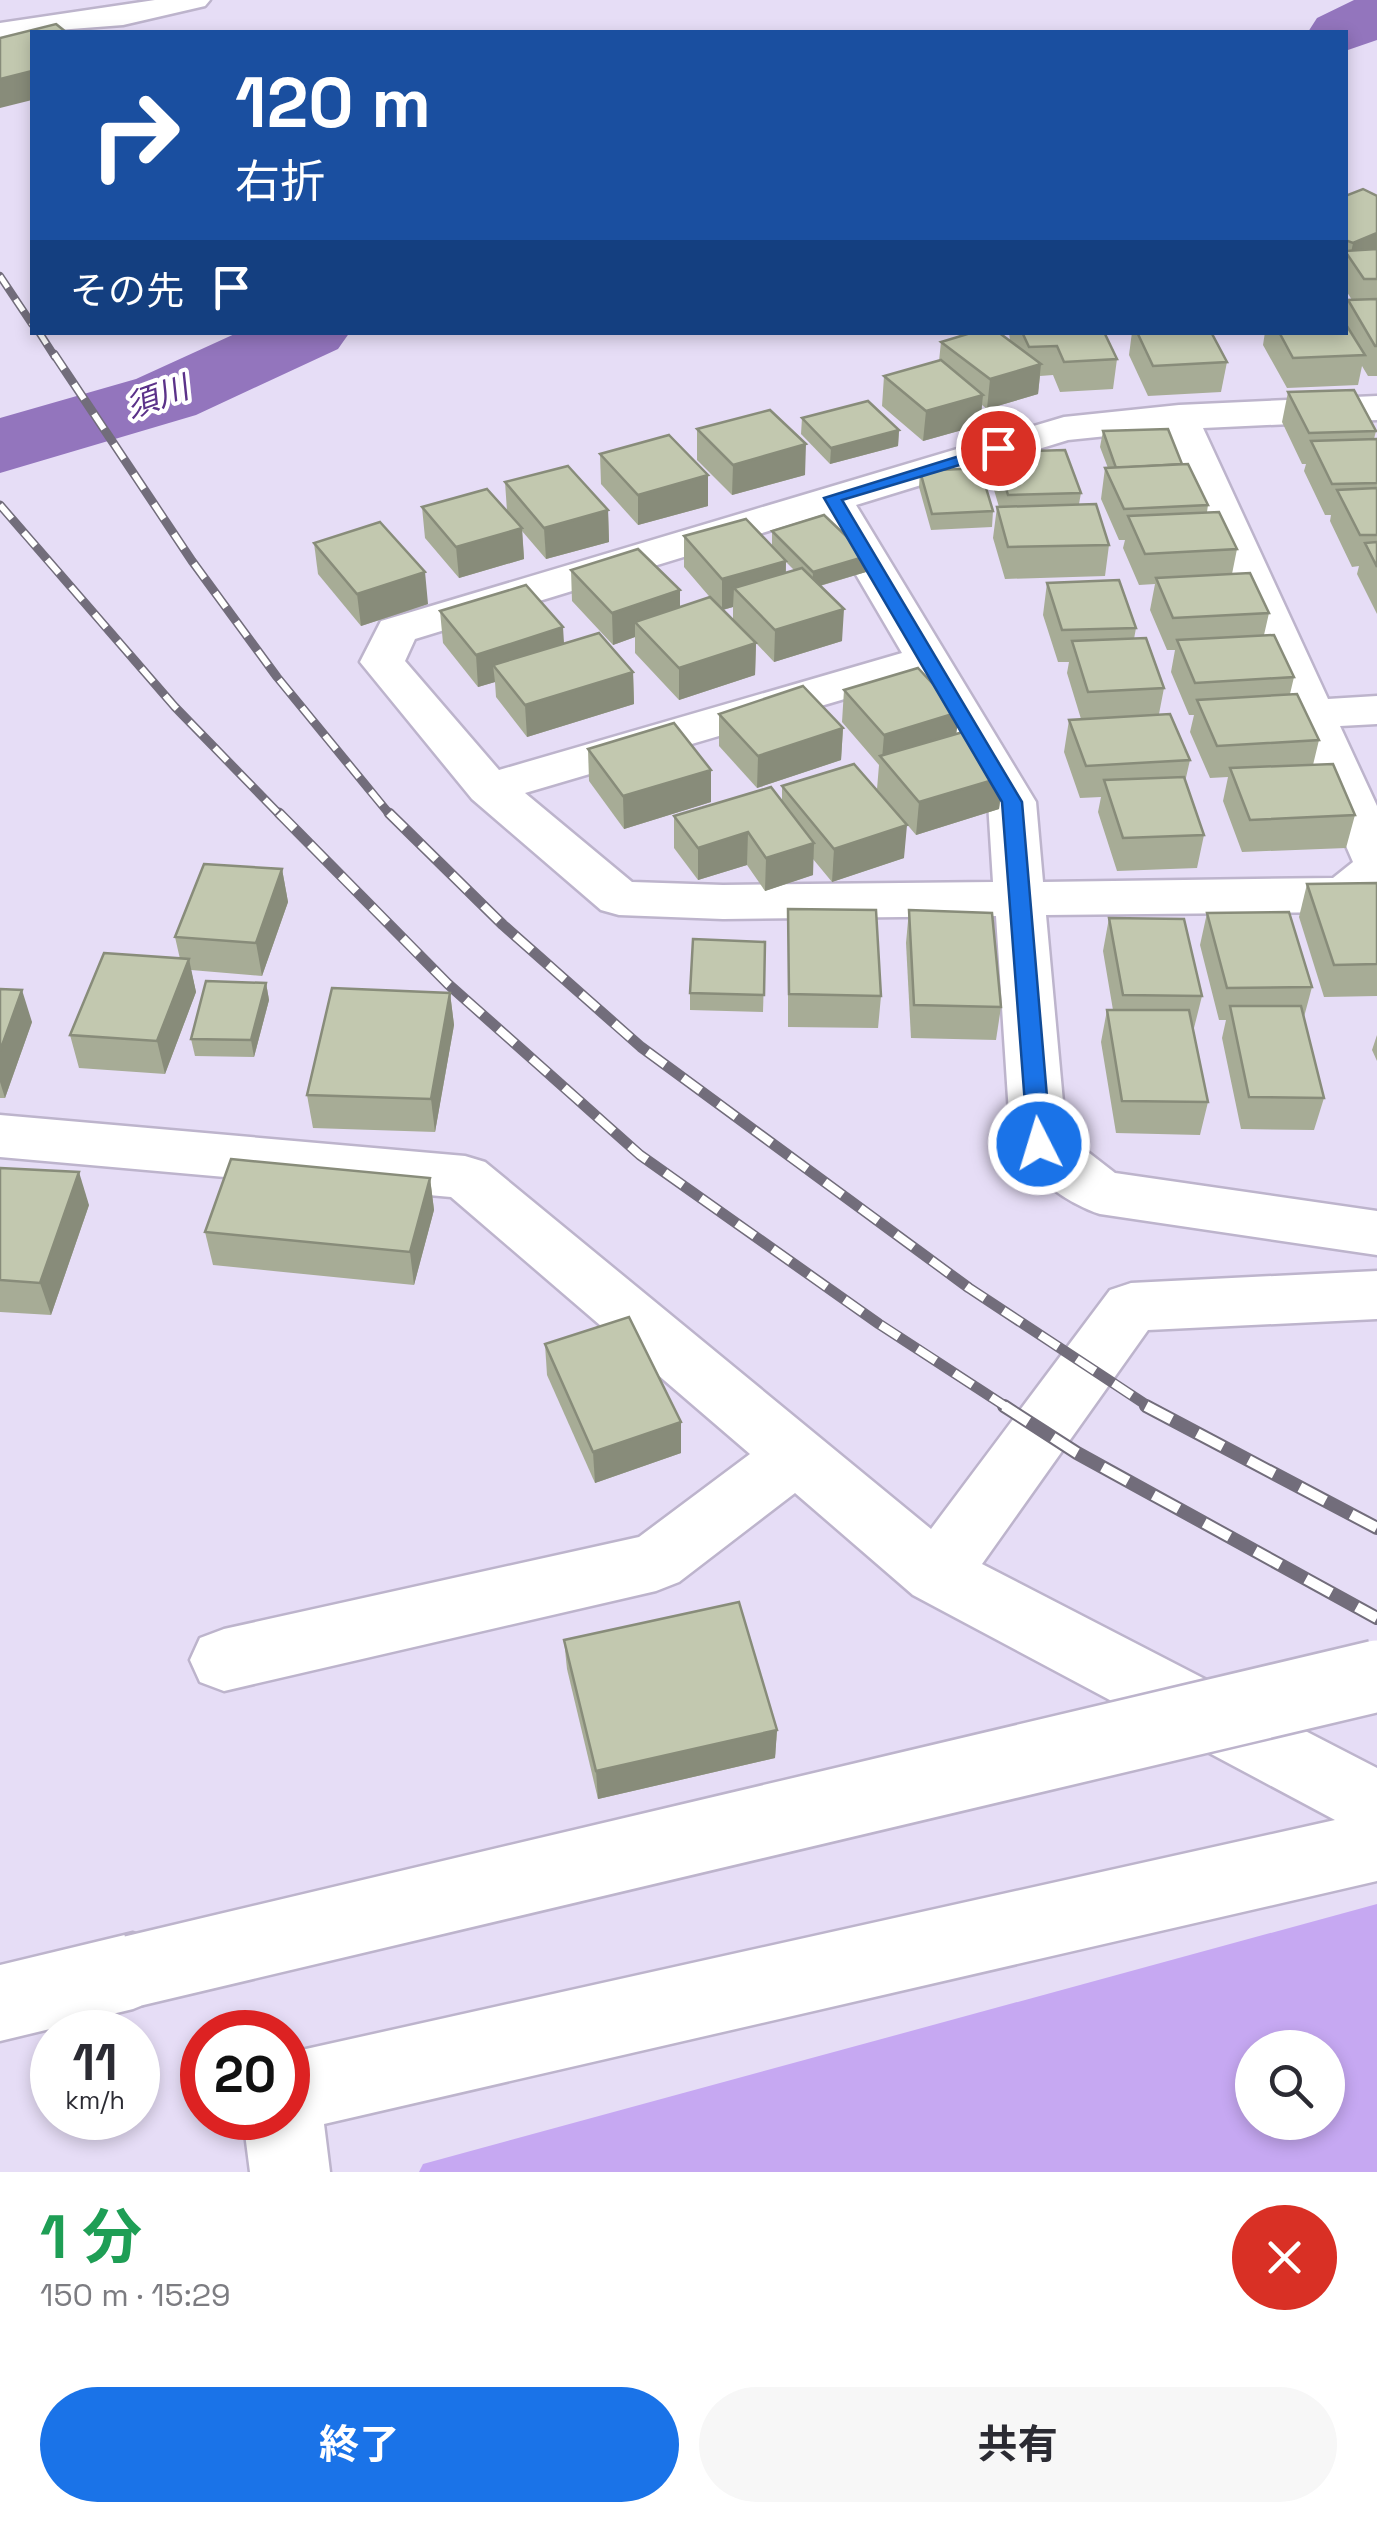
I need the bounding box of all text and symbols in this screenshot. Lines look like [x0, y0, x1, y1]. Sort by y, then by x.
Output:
text: 120 m [235, 58, 431, 147]
icon: right [70, 70, 200, 200]
text: 右折 [235, 153, 325, 210]
icon: arrive [204, 260, 259, 315]
text: その先 [70, 267, 184, 315]
water label: 須川 [120, 366, 197, 427]
pin [956, 406, 1041, 491]
icon: arrive [971, 421, 1026, 476]
position arrow [987, 1092, 1091, 1196]
speed limit sign: 20 [180, 2010, 310, 2140]
map controls [1235, 2030, 1345, 2140]
button: search [1235, 2030, 1345, 2140]
text: 11 [72, 2031, 118, 2095]
text: km/h [65, 2084, 125, 2116]
text: 1 分 [40, 2199, 142, 2276]
button: close [1232, 2205, 1337, 2310]
text: 150 m · 15:29 [40, 2275, 231, 2315]
button: 終了 [40, 2387, 679, 2502]
button: 共有 [699, 2387, 1337, 2502]

